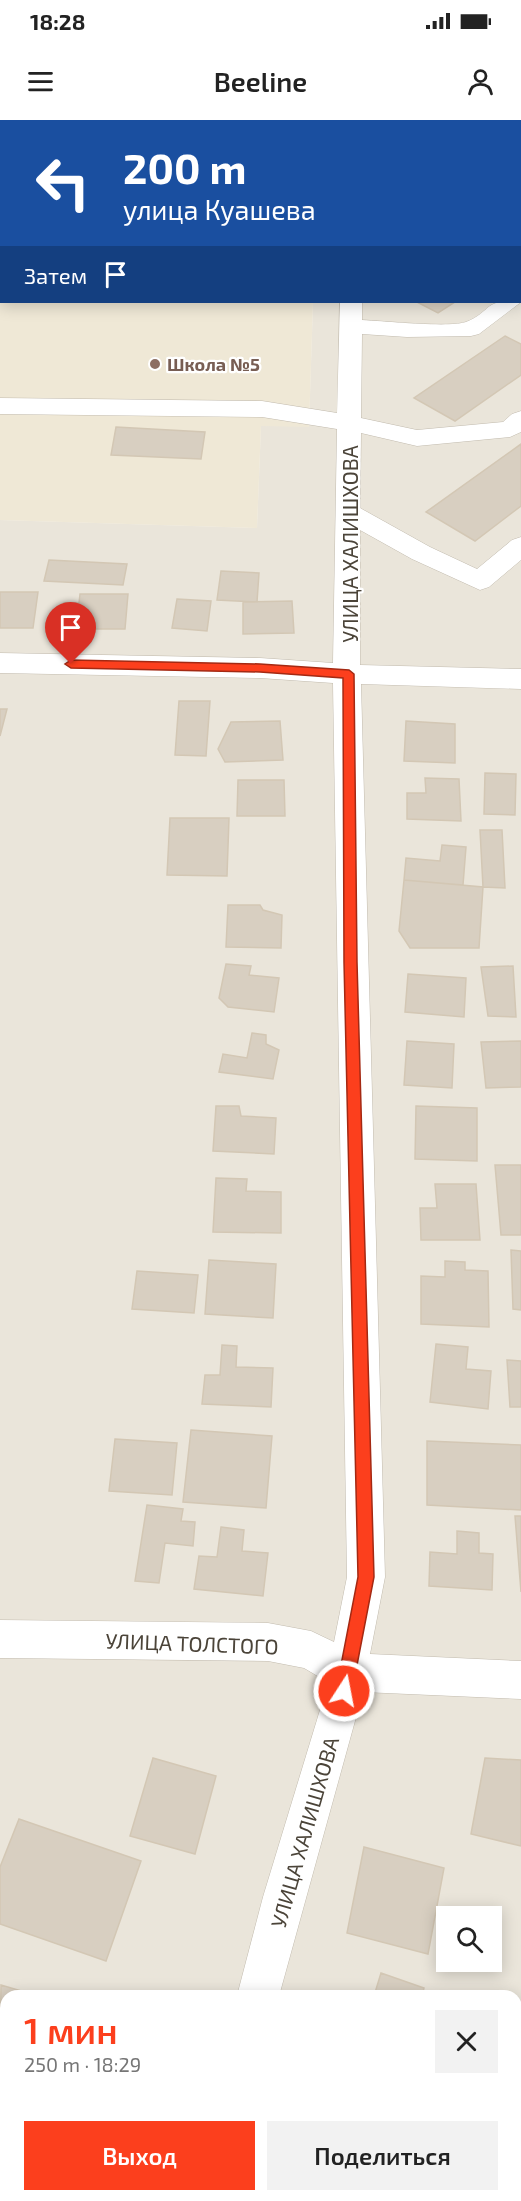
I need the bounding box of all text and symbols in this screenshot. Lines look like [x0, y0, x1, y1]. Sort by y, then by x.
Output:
text: 18:28 [30, 8, 85, 34]
icon: menu [24, 65, 57, 98]
text: Beeline [214, 65, 307, 97]
icon: person [464, 65, 497, 98]
text: 200 m [123, 142, 246, 192]
icon: left [24, 144, 102, 222]
text: улица Куашева [123, 193, 316, 225]
icon: arrive [99, 258, 132, 291]
text: Затем [24, 262, 87, 288]
place label: Школа №5 [167, 353, 260, 375]
marker: Школа №5 [148, 357, 162, 371]
street label: УЛИЦА ХАЛИШХОВА [337, 445, 362, 643]
pin [45, 602, 96, 664]
icon: arrive [54, 611, 87, 644]
street label: УЛИЦА ТОЛСТОГО [105, 1627, 279, 1659]
position arrow [312, 1659, 376, 1723]
street label: УЛИЦА ХАЛИШХОВА [265, 1734, 343, 1930]
map controls [436, 1906, 502, 1972]
button: search [436, 1906, 502, 1972]
text: 1 мин [24, 2008, 118, 2051]
button: close [435, 2010, 498, 2073]
text: 250 m · 18:29 [24, 2052, 141, 2076]
button: Выход [24, 2121, 255, 2190]
button: Поделиться [267, 2121, 498, 2190]

